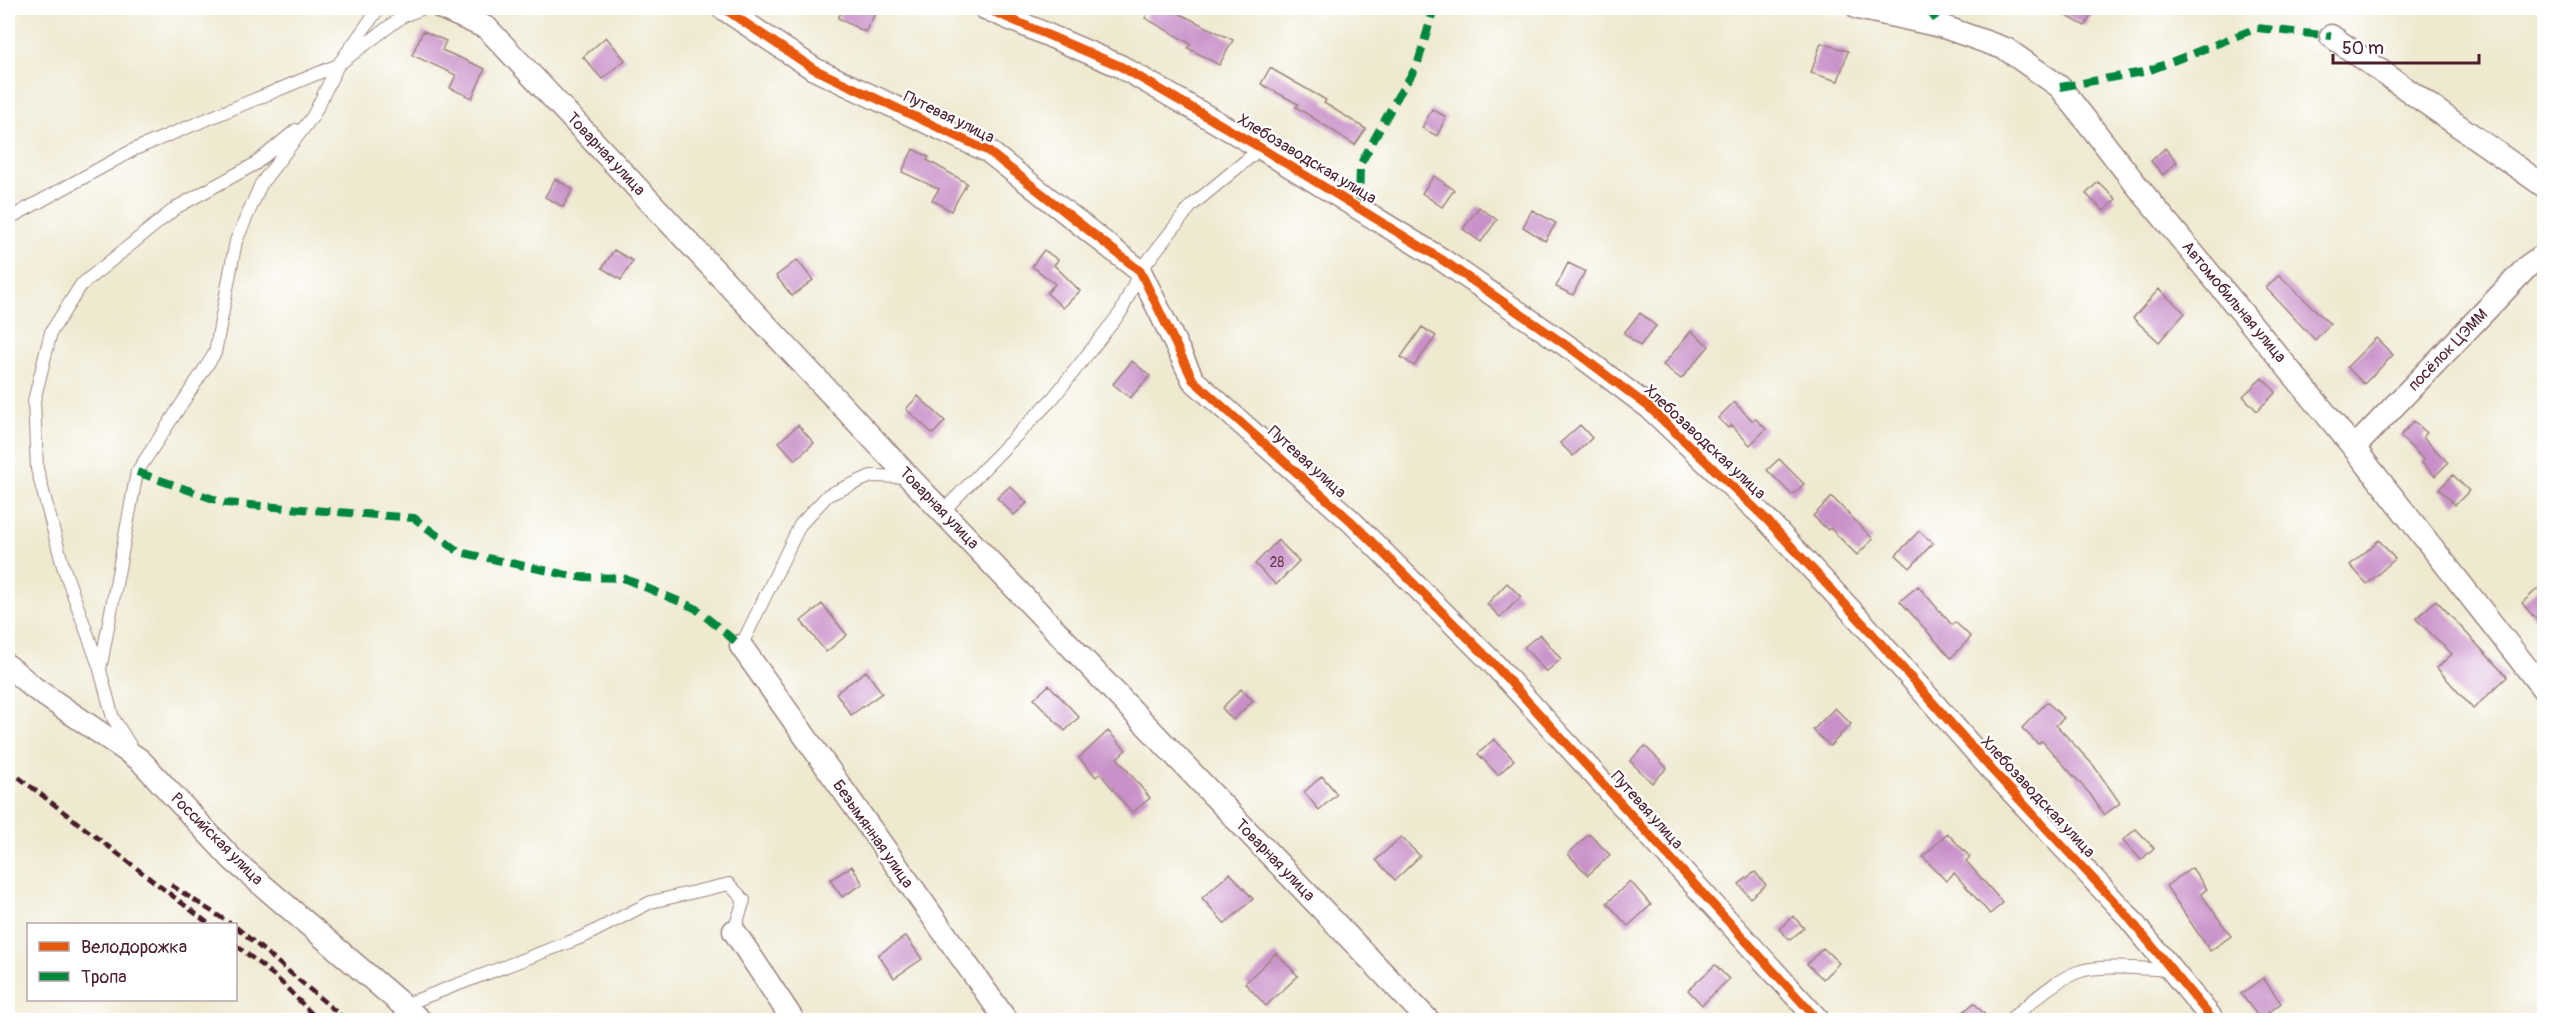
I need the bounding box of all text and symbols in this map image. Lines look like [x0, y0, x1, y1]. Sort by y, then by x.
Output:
scale bar [2333, 27, 2478, 65]
text: 50 m [2342, 37, 2384, 60]
street label: Путевая улица [900, 86, 998, 148]
street label: Товарная улица [562, 108, 650, 200]
street label: Хлебозаводская улица [1234, 110, 1380, 208]
street label: Автомобильная улица [2177, 237, 2291, 367]
street label: посёлок ЦЭММ [2404, 305, 2492, 395]
street label: Хлебозаводская улица [1640, 381, 1770, 503]
street label: Путевая улица [1264, 422, 1350, 502]
street label: Товарная улица [895, 463, 983, 553]
house number: 28 [1270, 554, 1284, 571]
street label: Хлебозаводская улица [1977, 732, 2099, 862]
street label: Путевая улица [1607, 767, 1687, 853]
street label: Безымянная улица [828, 776, 918, 892]
street label: Российская улица [167, 789, 267, 889]
street label: Товарная улица [1231, 815, 1319, 905]
legend [27, 923, 237, 1001]
text: Велодорожка [81, 936, 187, 959]
text: Тропа [81, 966, 127, 989]

